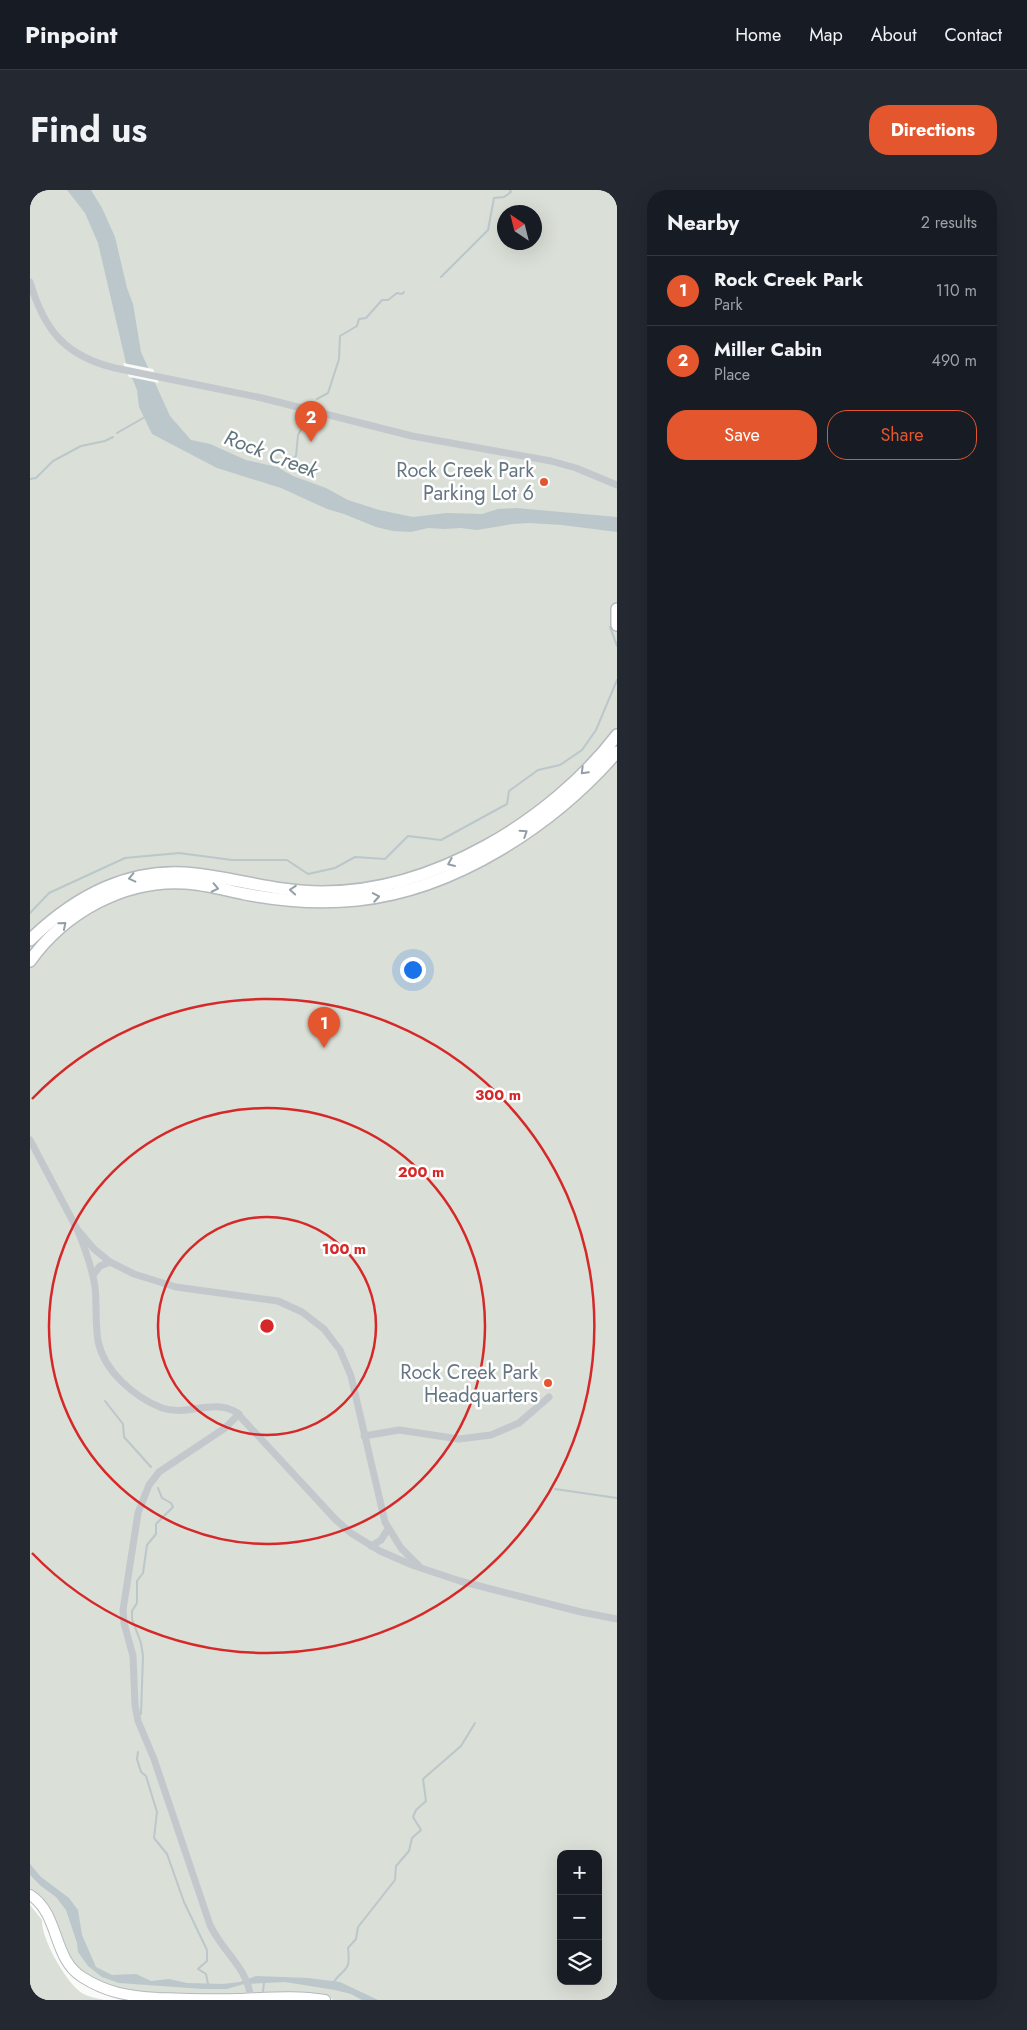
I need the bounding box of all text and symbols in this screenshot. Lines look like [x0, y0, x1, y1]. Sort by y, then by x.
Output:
text: Pinpoint [25, 17, 117, 52]
text: Home [735, 22, 781, 48]
text: Map [809, 22, 843, 48]
text: About [871, 22, 916, 48]
text: Contact [944, 22, 1002, 48]
text: Find us [30, 105, 147, 155]
button: Directions [869, 105, 997, 155]
north arrow [497, 205, 542, 250]
text: Nearby [667, 208, 739, 238]
text: 2 results [921, 211, 977, 234]
text: Rock Creek Park [714, 266, 863, 293]
text: 1 [679, 279, 687, 302]
text: 110 m [936, 279, 977, 302]
text: Park [714, 293, 743, 316]
text: Miller Cabin [714, 336, 822, 363]
text: 2 [678, 349, 688, 372]
text: 490 m [932, 349, 977, 372]
text: Place [714, 363, 750, 386]
pin: 2 [295, 401, 327, 442]
button: Save [667, 410, 817, 460]
button: Share [827, 410, 977, 460]
water label: Rock Creek [220, 422, 323, 486]
place label: Rock Creek Park Parking Lot 6 [396, 456, 534, 508]
marker: Rock Creek Park Parking Lot 6 [538, 476, 550, 488]
one-way arrow [581, 766, 590, 775]
one-way arrow [519, 830, 528, 840]
one-way arrow [447, 856, 456, 867]
one-way arrow [128, 872, 137, 883]
one-way arrow [210, 882, 219, 892]
one-way arrow [288, 885, 296, 896]
one-way arrow [371, 892, 380, 903]
one-way arrow [58, 922, 67, 931]
your location [400, 957, 426, 983]
pin: 1 [308, 1007, 340, 1048]
text: 300 m [475, 1084, 521, 1106]
text: 200 m [398, 1161, 444, 1183]
text: 100 m [322, 1238, 366, 1260]
centre of rings [258, 1317, 276, 1335]
place label: Rock Creek Park Headquarters [400, 1358, 538, 1410]
marker: Rock Creek Park Headquarters [542, 1377, 554, 1389]
map controls [557, 1850, 602, 1985]
button: + [557, 1850, 602, 1895]
button: − [557, 1895, 602, 1940]
button: layers [557, 1940, 602, 1985]

